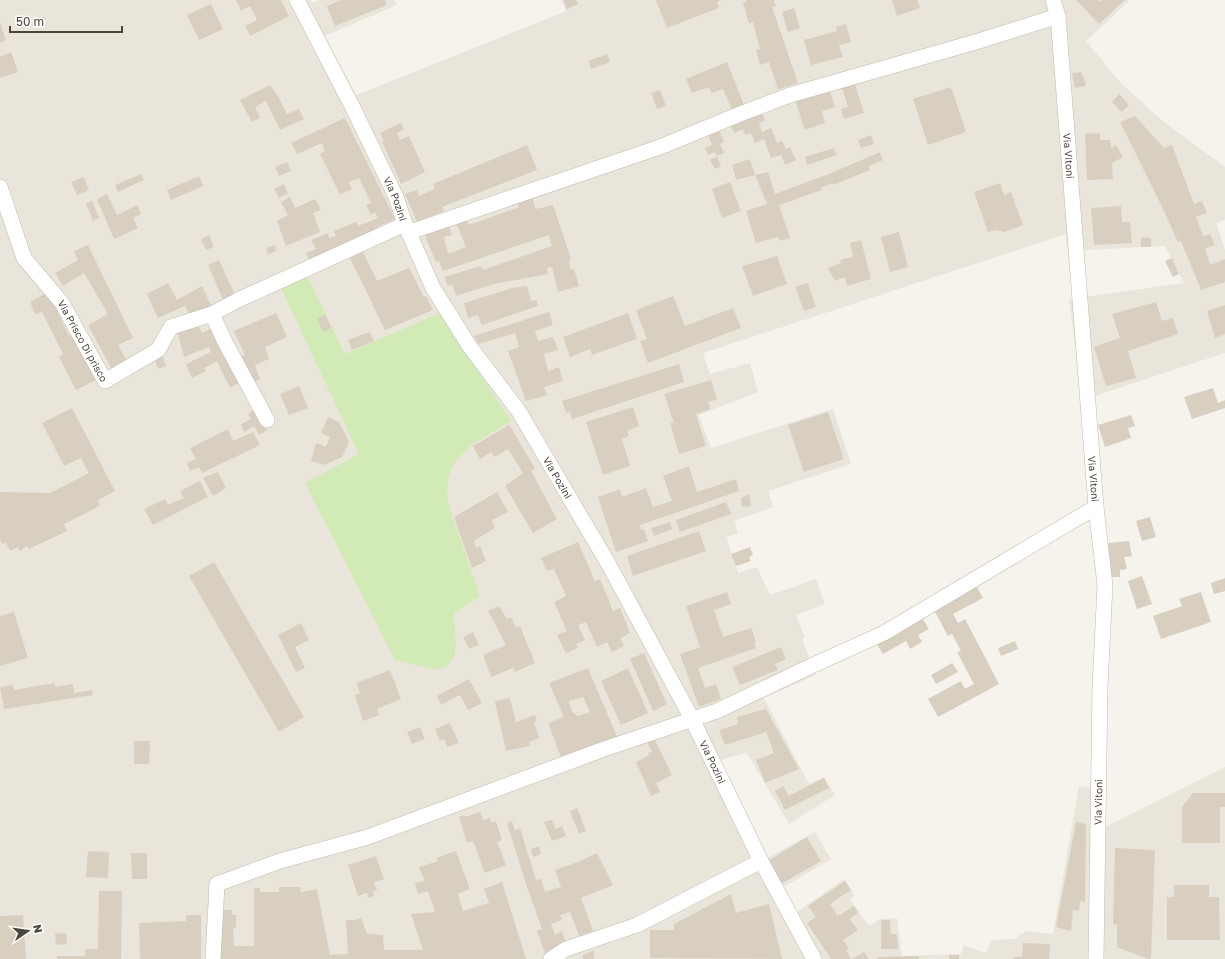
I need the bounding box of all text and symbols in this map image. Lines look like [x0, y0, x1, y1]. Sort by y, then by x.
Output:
scale bar [10, 8, 122, 34]
text: 50 m [16, 14, 44, 29]
street label: Via Vitoni [1061, 133, 1077, 179]
street label: Via Pozini [381, 175, 410, 222]
street label: Via Prisco Di prisco [55, 298, 110, 384]
street label: Via Pozini [541, 454, 575, 501]
street label: Via Vitoni [1086, 456, 1102, 502]
street label: Via Pozini [697, 738, 728, 785]
street label: Via Vitoni [1092, 779, 1104, 825]
north arrow [8, 911, 48, 951]
text: N [31, 923, 46, 934]

